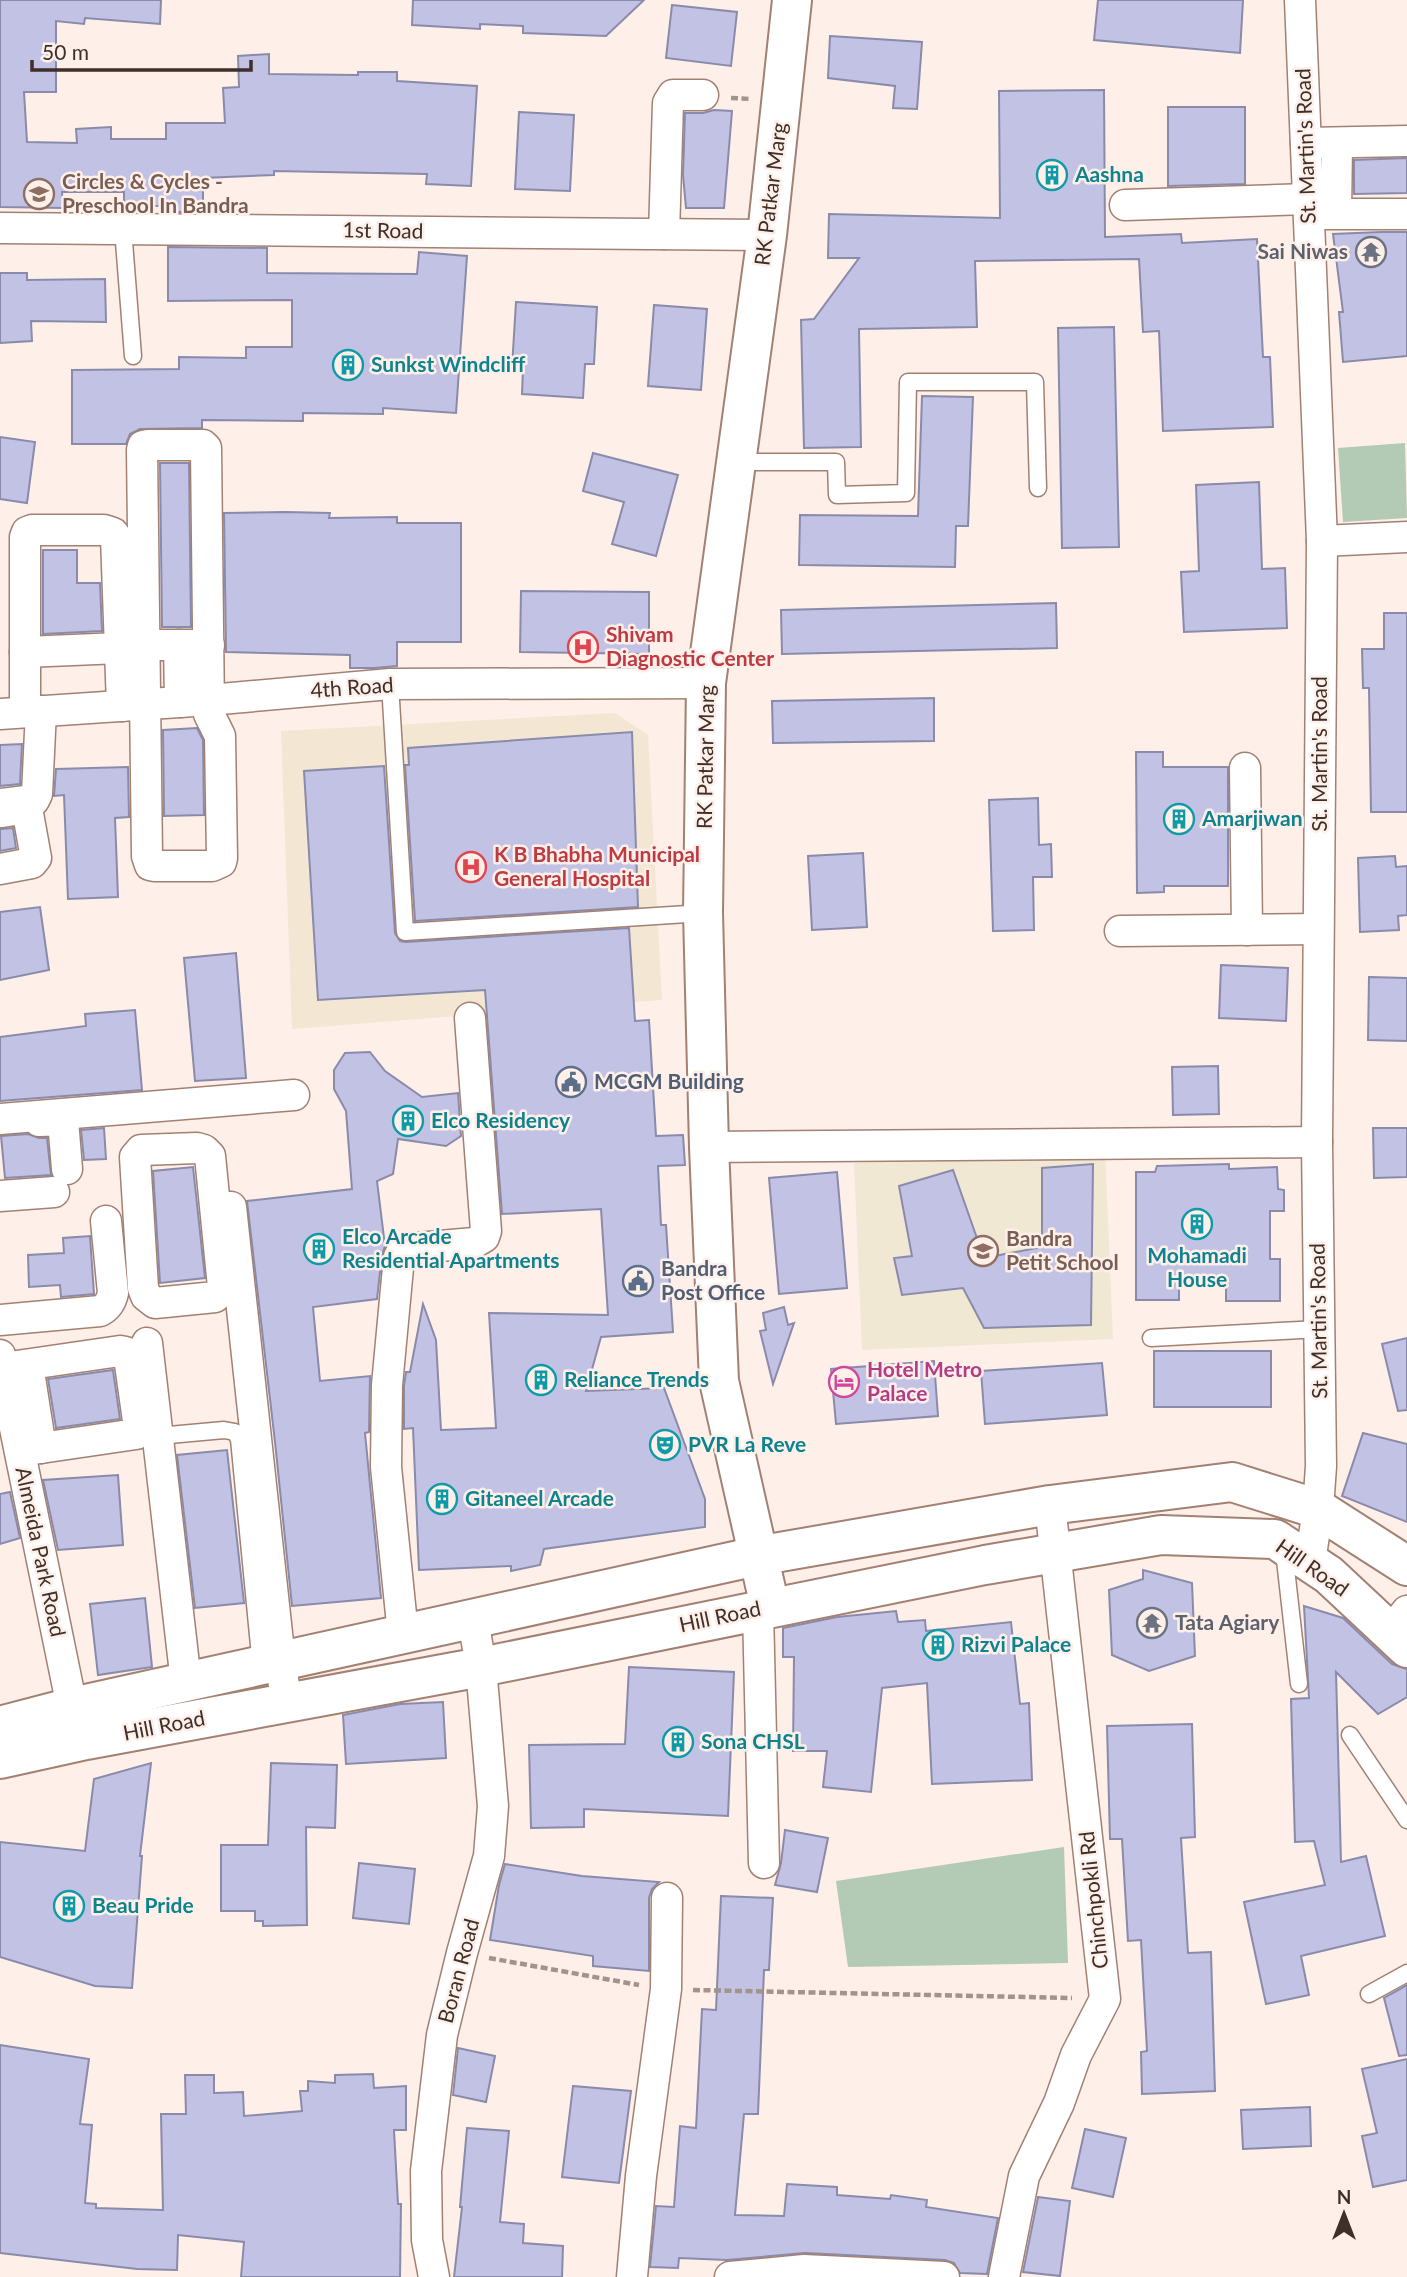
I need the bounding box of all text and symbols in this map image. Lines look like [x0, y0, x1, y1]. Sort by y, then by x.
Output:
scale bar [32, 28, 250, 72]
text: 50 m [42, 39, 89, 64]
street label: St. Martin's Road [1289, 68, 1320, 224]
street label: RK Patkar Marg [748, 121, 791, 267]
building icon: Aashna [1035, 158, 1069, 192]
place label: Aashna [1074, 161, 1144, 186]
place label: Circles & Cycles - Preschool In Bandra [62, 168, 249, 217]
school or university icon: Circles & Cycles - Preschool In Bandra [22, 177, 56, 211]
street label: 1st Road [342, 216, 424, 243]
temple icon: Sai Niwas [1354, 235, 1388, 269]
place label: Sai Niwas [1258, 238, 1348, 263]
building icon: Sunkst Windcliff [331, 348, 365, 382]
place label: Sunkst Windcliff [371, 351, 526, 376]
place label: Shivam Diagnostic Center [606, 621, 774, 670]
hospital icon: Shivam Diagnostic Center [566, 630, 600, 664]
street label: 4th Road [309, 671, 394, 702]
street label: St. Martin's Road [1306, 676, 1331, 832]
street label: RK Patkar Marg [691, 685, 718, 829]
building icon: Amarjiwan [1162, 802, 1196, 836]
place label: Amarjiwan [1201, 805, 1303, 830]
place label: K B Bhabha Municipal General Hospital [494, 841, 700, 890]
hospital icon: K B Bhabha Municipal General Hospital [454, 850, 488, 884]
public building icon: MCGM Building [554, 1065, 588, 1099]
place label: MCGM Building [594, 1068, 744, 1093]
building icon: Elco Residency [391, 1104, 425, 1138]
place label: Elco Residency [431, 1107, 571, 1132]
building icon: Mohamadi House [1180, 1207, 1214, 1241]
place label: Elco Arcade Residential Apartments [342, 1223, 560, 1272]
place label: Bandra Petit School [1006, 1225, 1119, 1274]
building icon: Elco Arcade Residential Apartments [302, 1232, 336, 1266]
school or university icon: Bandra Petit School [966, 1234, 1000, 1268]
place label: Mohamadi House [1147, 1242, 1247, 1291]
street label: St. Martin's Road [1304, 1243, 1331, 1399]
place label: Bandra Post Office [661, 1255, 765, 1304]
public building icon: Bandra Post Office [621, 1264, 655, 1298]
place label: Hotel Metro Palace [867, 1356, 982, 1405]
building icon: Reliance Trends [524, 1363, 558, 1397]
hotel icon: Hotel Metro Palace [827, 1365, 861, 1399]
place label: Reliance Trends [564, 1366, 709, 1391]
theatre icon: PVR La Reve [648, 1428, 682, 1462]
place label: PVR La Reve [688, 1431, 806, 1456]
street label: Almeida Park Road [11, 1464, 72, 1639]
building icon: Gitaneel Arcade [425, 1482, 459, 1516]
place label: Gitaneel Arcade [465, 1485, 614, 1510]
street label: Hill Road [1272, 1533, 1354, 1601]
street label: Hill Road [677, 1595, 763, 1636]
temple icon: Tata Agiary [1135, 1606, 1169, 1640]
place label: Tata Agiary [1175, 1609, 1280, 1634]
building icon: Rizvi Palace [921, 1628, 955, 1662]
place label: Rizvi Palace [961, 1631, 1071, 1656]
street label: Hill Road [121, 1704, 207, 1745]
building icon: Sona CHSL [661, 1725, 695, 1759]
place label: Sona CHSL [701, 1728, 805, 1753]
street label: Chinchpokli Rd [1073, 1830, 1112, 1970]
building icon: Beau Pride [52, 1889, 86, 1923]
place label: Beau Pride [92, 1892, 194, 1917]
street label: Boran Road [432, 1916, 483, 2025]
north arrow [1309, 2179, 1379, 2249]
text: N [1337, 2185, 1351, 2208]

